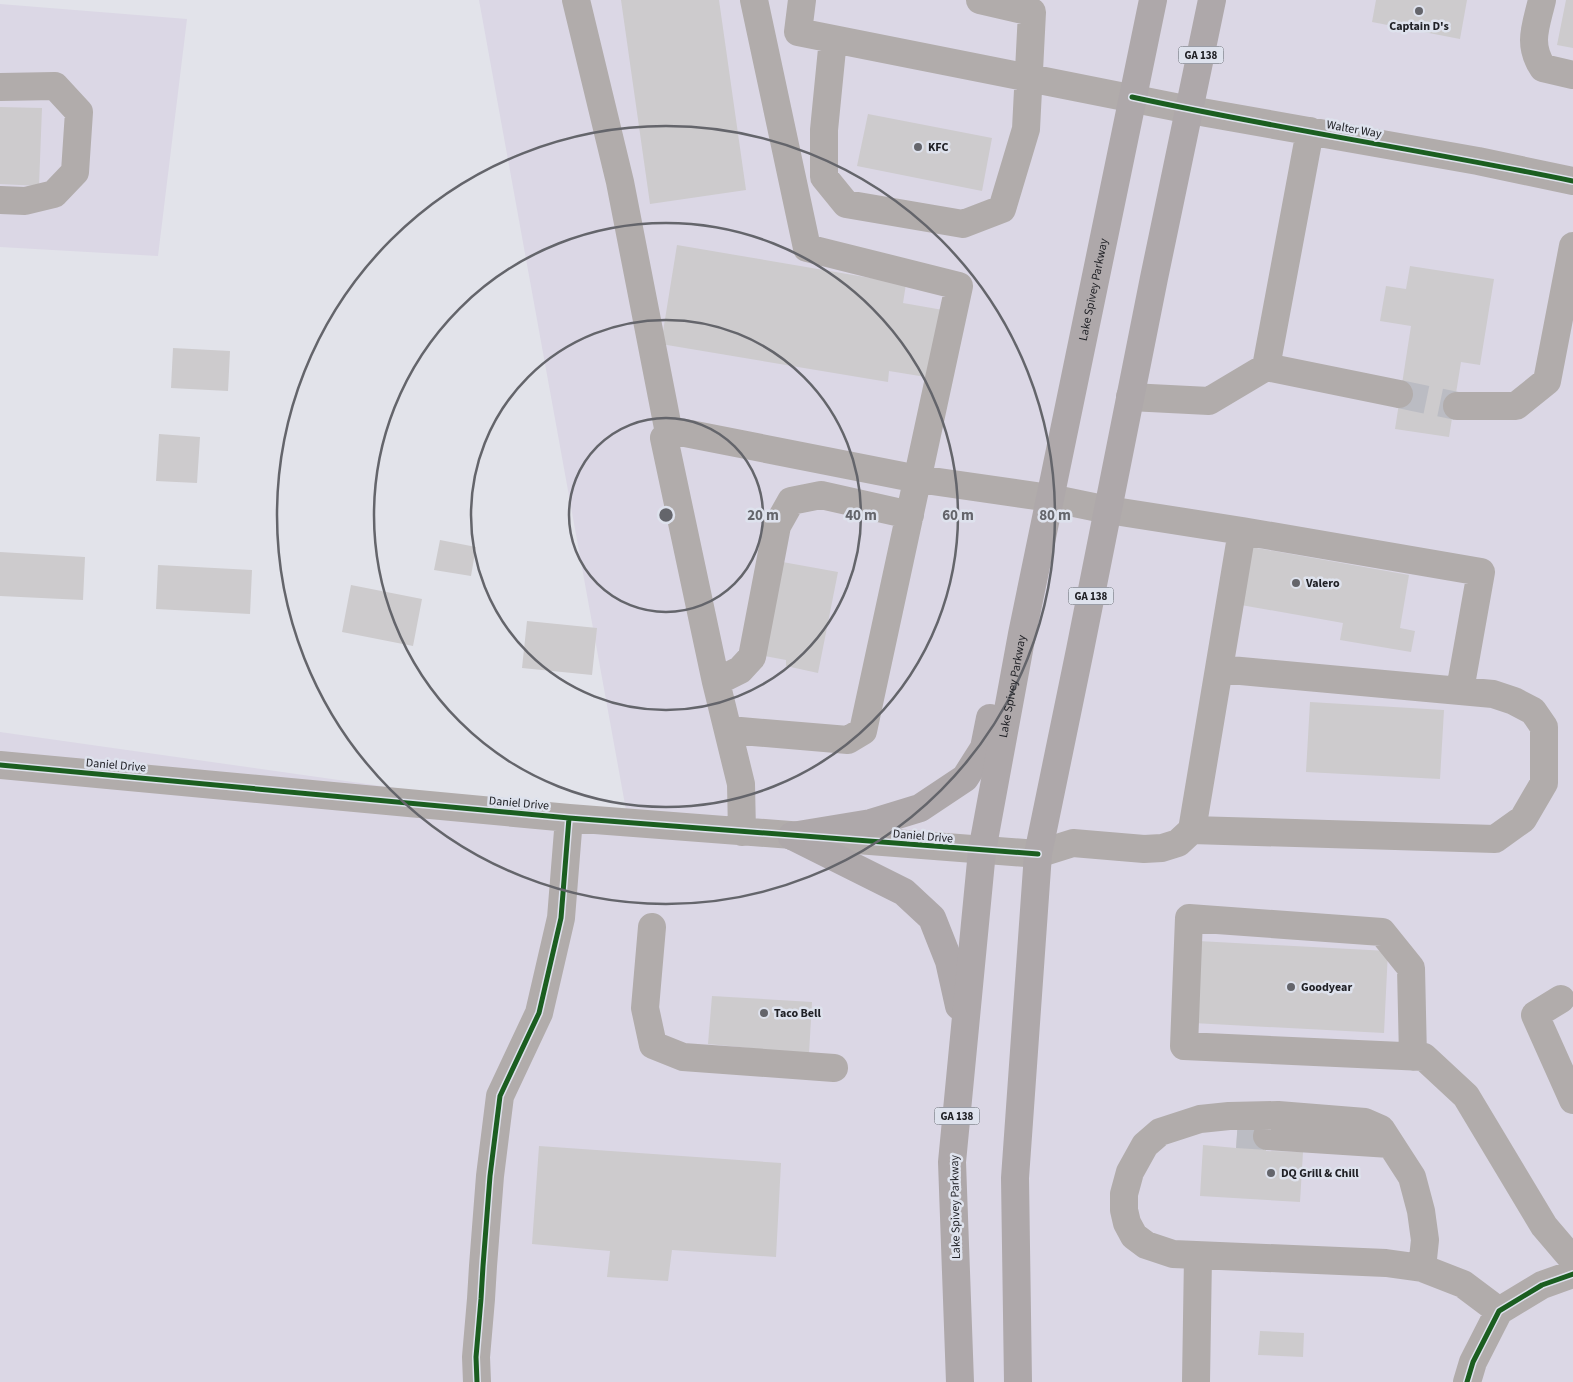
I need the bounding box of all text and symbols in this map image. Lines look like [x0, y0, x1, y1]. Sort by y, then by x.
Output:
marker: Captain D's [1413, 5, 1425, 17]
place label: Captain D's [1389, 18, 1449, 35]
road number: GA 138 [1178, 46, 1224, 64]
street label: Walter Way [1325, 116, 1383, 143]
place label: KFC [928, 139, 949, 156]
marker: KFC [912, 141, 924, 153]
street label: Lake Spivey Parkway [1075, 236, 1113, 342]
text: 20 m [747, 505, 779, 526]
text: 40 m [845, 505, 877, 526]
text: 60 m [942, 505, 974, 526]
text: 80 m [1039, 505, 1071, 526]
centre of rings [657, 506, 675, 524]
place label: Valero [1305, 575, 1340, 592]
marker: Valero [1290, 577, 1302, 589]
road number: GA 138 [1068, 588, 1114, 604]
street label: Lake Spivey Parkway [995, 633, 1031, 739]
street label: Daniel Drive [85, 754, 147, 777]
street label: Daniel Drive [488, 792, 550, 815]
street label: Daniel Drive [892, 825, 954, 848]
place label: Goodyear [1301, 979, 1352, 996]
marker: Goodyear [1285, 981, 1297, 993]
place label: Taco Bell [774, 1005, 821, 1022]
marker: Taco Bell [758, 1007, 770, 1019]
road number: GA 138 [934, 1108, 980, 1124]
street label: Lake Spivey Parkway [946, 1154, 965, 1259]
place label: DQ Grill & Chill [1281, 1165, 1359, 1182]
marker: DQ Grill & Chill [1265, 1167, 1277, 1179]

